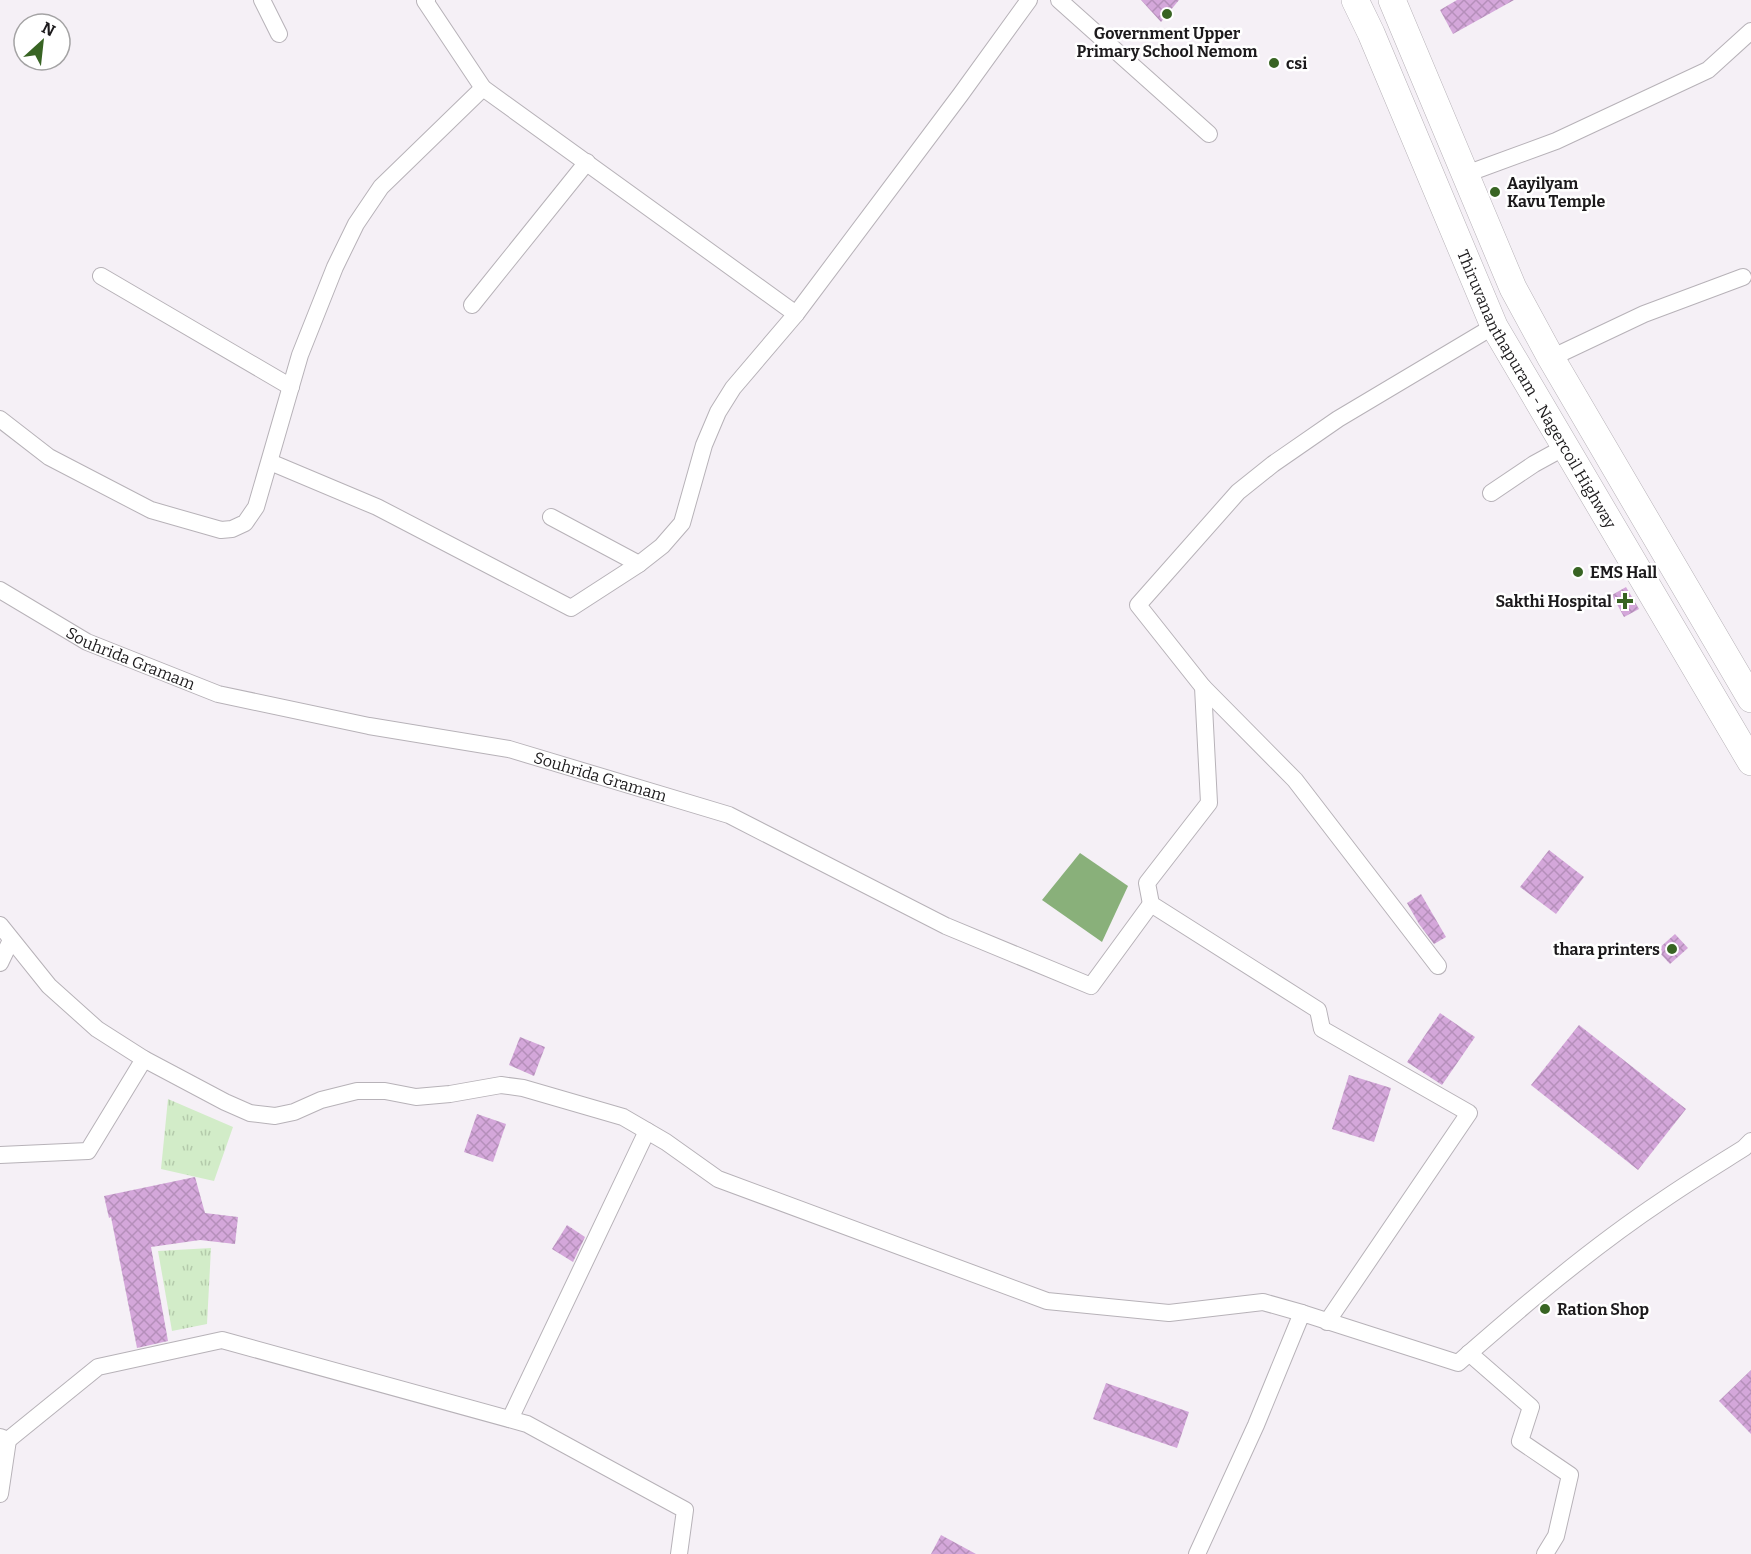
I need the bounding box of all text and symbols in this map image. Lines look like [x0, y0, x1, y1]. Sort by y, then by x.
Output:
marker: Government Upper Primary School Nemom [1160, 7, 1174, 21]
north arrow [12, 12, 72, 72]
text: N [39, 18, 58, 40]
place label: Government Upper Primary School Nemom [1077, 24, 1258, 61]
place label: csi [1286, 54, 1307, 73]
marker: csi [1267, 56, 1281, 70]
place label: Aayilyam Kavu Temple [1507, 174, 1605, 211]
marker: Aayilyam Kavu Temple [1488, 185, 1502, 199]
street label: Thiruvananthapuram - Nagercoil Highway [1454, 247, 1621, 532]
place label: EMS Hall [1590, 563, 1657, 582]
marker: EMS Hall [1571, 565, 1585, 579]
place label: Sakthi Hospital [1495, 592, 1612, 611]
marker: Sakthi Hospital [1616, 592, 1634, 610]
street label: Souhrida Gramam [63, 622, 198, 693]
street label: Souhrida Gramam [532, 748, 669, 805]
place label: thara printers [1553, 940, 1660, 959]
marker: thara printers [1665, 942, 1679, 956]
place label: Ration Shop [1557, 1300, 1649, 1319]
marker: Ration Shop [1538, 1302, 1552, 1316]

